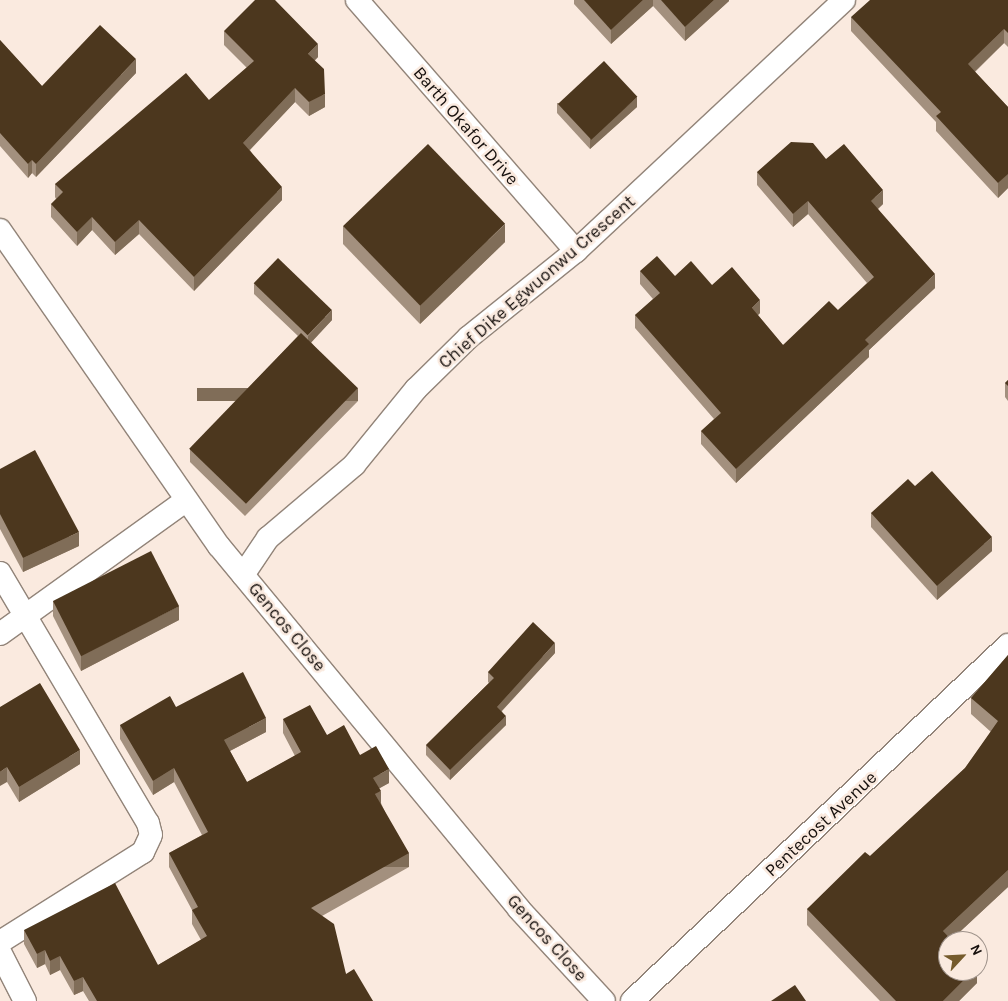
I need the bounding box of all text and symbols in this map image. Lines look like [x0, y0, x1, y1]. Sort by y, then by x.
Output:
street label: Barth Okafor Drive [409, 62, 523, 190]
street label: Chief Dike Egwuonwu Crescent [434, 191, 640, 373]
street label: Gencos Close [244, 578, 330, 676]
street label: Pentecost Avenue [761, 767, 881, 881]
street label: Gencos Close [502, 890, 592, 986]
north arrow [938, 931, 988, 981]
text: N [966, 942, 986, 958]

